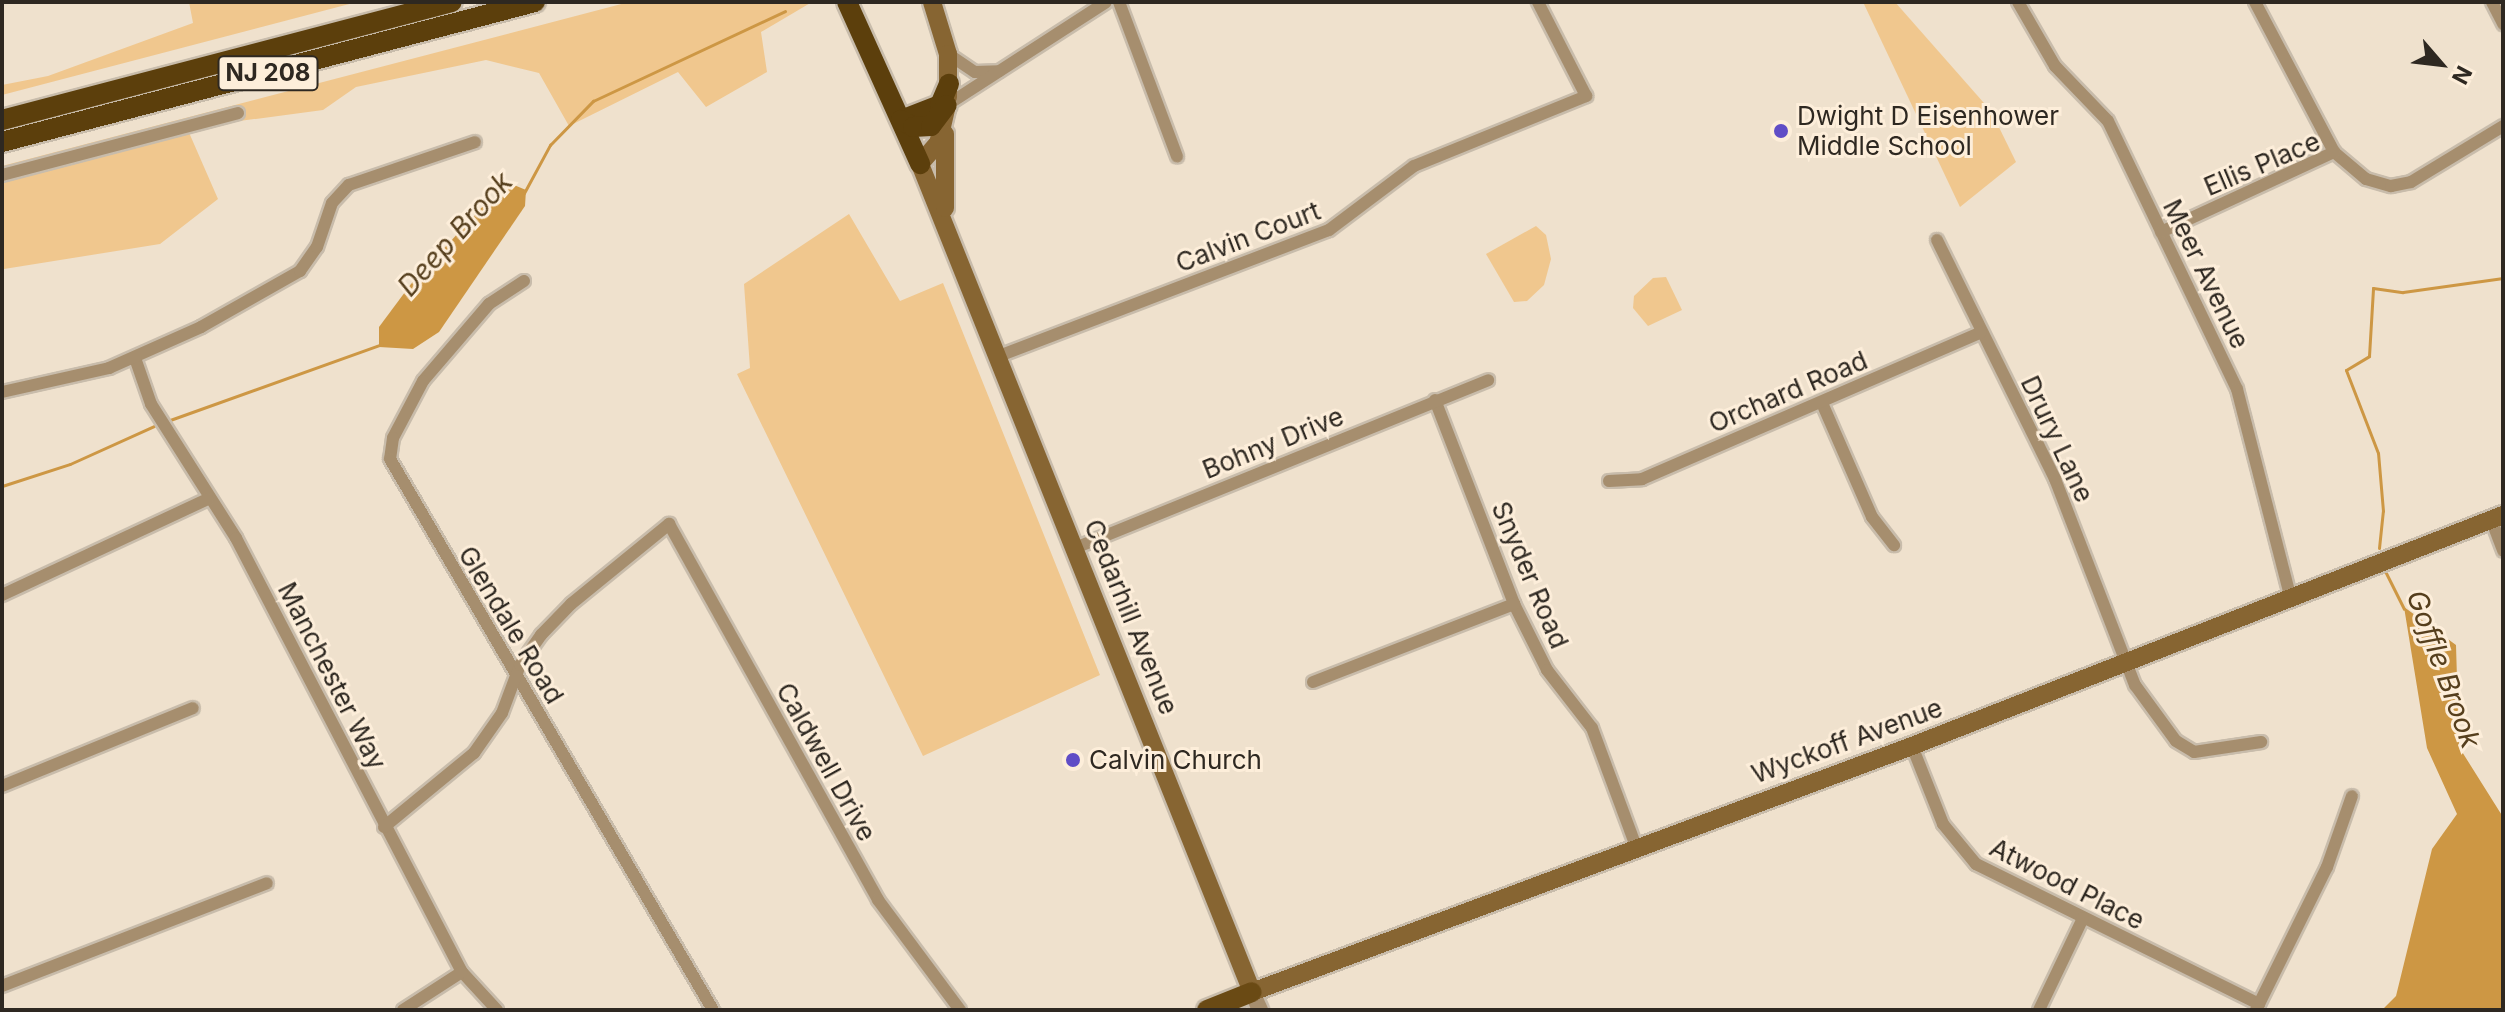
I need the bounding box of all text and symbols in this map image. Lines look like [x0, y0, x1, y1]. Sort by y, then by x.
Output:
north arrow [2401, 24, 2481, 104]
road number: NJ 208 [216, 53, 320, 93]
text: N [2447, 62, 2478, 89]
place label: Dwight D Eisenhower Middle School [1797, 100, 2059, 162]
marker: Dwight D Eisenhower Middle School [1772, 122, 1790, 140]
street label: Ellis Place [2199, 126, 2325, 202]
water label: Deep Brook [391, 165, 519, 303]
street label: Meer Avenue [2156, 194, 2256, 354]
street label: Calvin Court [1171, 195, 1325, 279]
street label: Orchard Road [1704, 345, 1872, 439]
street label: Drury Lane [2014, 371, 2100, 507]
street label: Bohny Drive [1198, 401, 1348, 485]
street label: Snyder Road [1485, 497, 1575, 653]
street label: Cedarhill Avenue [1078, 515, 1184, 719]
street label: Glendale Road [452, 541, 570, 709]
street label: Manchester Way [271, 577, 393, 775]
water label: Goffle Brook [2400, 585, 2488, 753]
street label: Caldwell Drive [770, 677, 882, 847]
street label: Wyckoff Avenue [1747, 692, 1947, 790]
place label: Calvin Church [1089, 744, 1262, 776]
marker: Calvin Church [1064, 751, 1082, 769]
street label: Atwood Place [1985, 832, 2149, 936]

